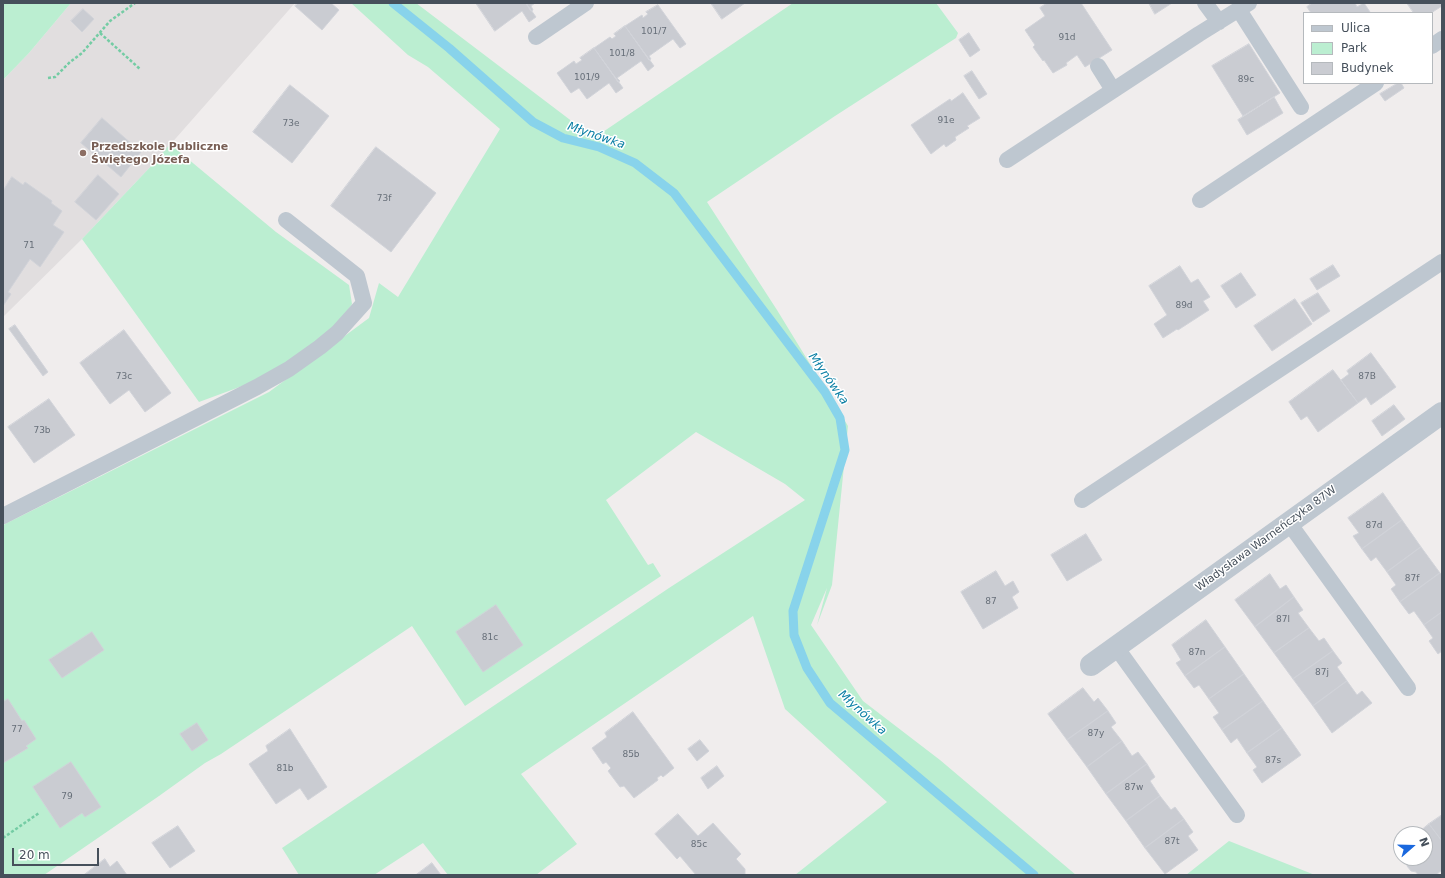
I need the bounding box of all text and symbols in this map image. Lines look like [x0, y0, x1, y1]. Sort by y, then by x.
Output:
legend [1303, 12, 1433, 84]
text: Ulica [1341, 21, 1370, 35]
house number: 101/7 [641, 27, 667, 37]
house number: 91d [1058, 33, 1076, 43]
text: Park [1341, 41, 1367, 55]
house number: 101/8 [609, 49, 635, 59]
text: Budynek [1341, 61, 1394, 75]
house number: 101/9 [574, 73, 600, 83]
house number: 89c [1238, 75, 1254, 85]
house number: 91e [938, 116, 954, 126]
house number: 73e [283, 119, 299, 129]
water label: Młynówka [565, 119, 627, 153]
place label: Przedszkole Publiczne Świętego Józefa [91, 140, 228, 166]
marker: Przedszkole Publiczne Świętego Józefa [78, 148, 88, 158]
house number: 73f [377, 194, 391, 204]
house number: 71 [23, 241, 35, 251]
house number: 89d [1175, 301, 1193, 311]
water label: Młynówka [805, 350, 851, 408]
house number: 73c [116, 372, 132, 382]
house number: 87B [1358, 372, 1376, 382]
house number: 73b [33, 426, 51, 436]
street label: Władysława Warneńczyka 87W [1193, 484, 1339, 594]
house number: 87d [1365, 521, 1383, 531]
house number: 87f [1405, 574, 1419, 584]
house number: 87 [985, 597, 997, 607]
house number: 87l [1276, 615, 1290, 625]
house number: 81c [482, 633, 498, 643]
house number: 87n [1188, 648, 1206, 658]
house number: 87j [1315, 668, 1329, 678]
water label: Młynówka [835, 688, 889, 738]
house number: 77 [11, 725, 23, 735]
house number: 87y [1088, 729, 1104, 739]
house number: 85b [622, 750, 640, 760]
house number: 87s [1265, 756, 1281, 766]
house number: 81b [276, 764, 294, 774]
house number: 87w [1125, 783, 1143, 793]
house number: 79 [61, 792, 73, 802]
north arrow [1393, 826, 1433, 866]
text: N [1416, 836, 1431, 849]
house number: 87t [1165, 837, 1179, 847]
scale bar [14, 840, 101, 866]
house number: 85c [691, 840, 707, 850]
text: 20 m [19, 848, 50, 862]

